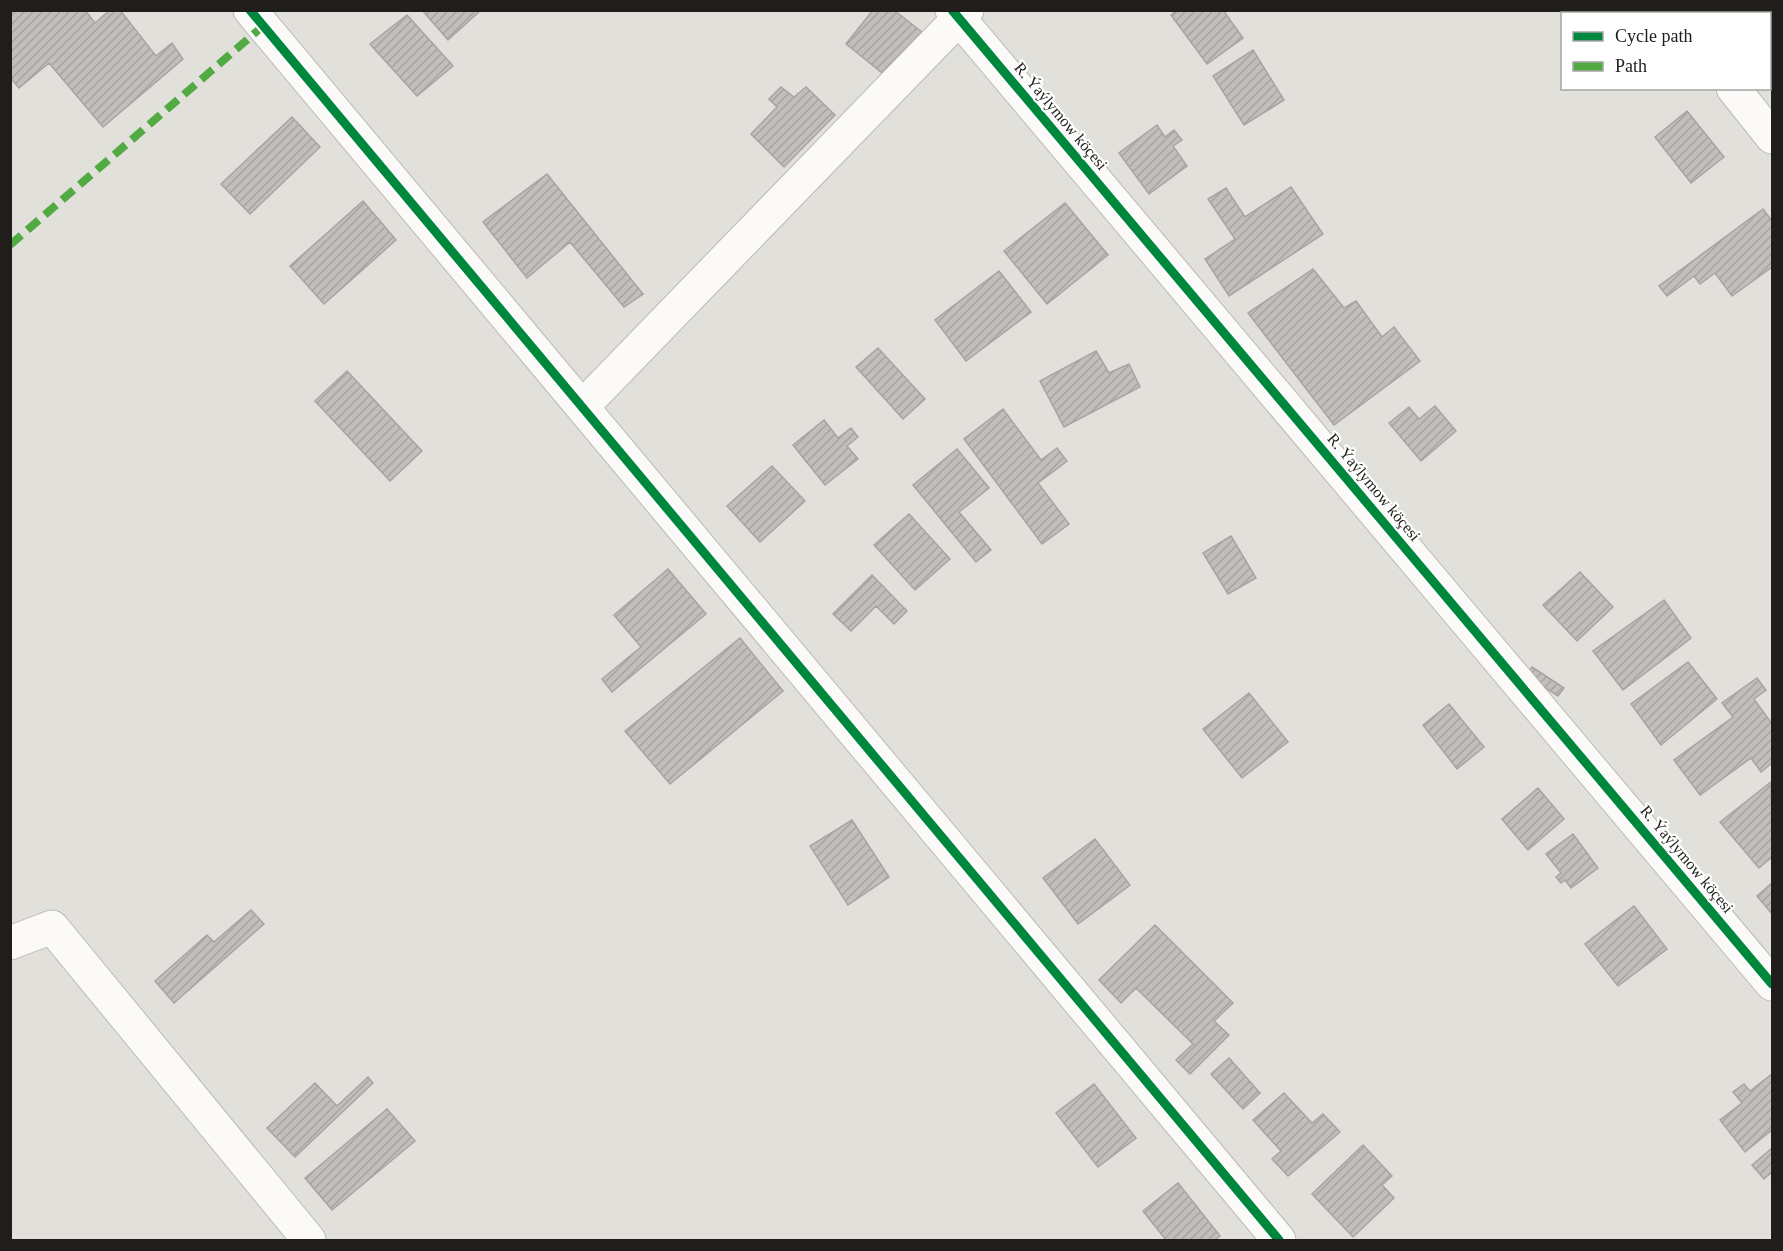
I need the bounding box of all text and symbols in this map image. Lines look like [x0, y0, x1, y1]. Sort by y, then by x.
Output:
legend [1561, 12, 1771, 90]
text: Cycle path [1615, 26, 1692, 46]
text: Path [1615, 56, 1647, 76]
street label: R. Ýaýlymow köçesi [1010, 58, 1112, 174]
street label: R. Ýaýlymow köçesi [1323, 429, 1425, 545]
street label: R. Ýaýlymow köçesi [1636, 801, 1738, 917]

